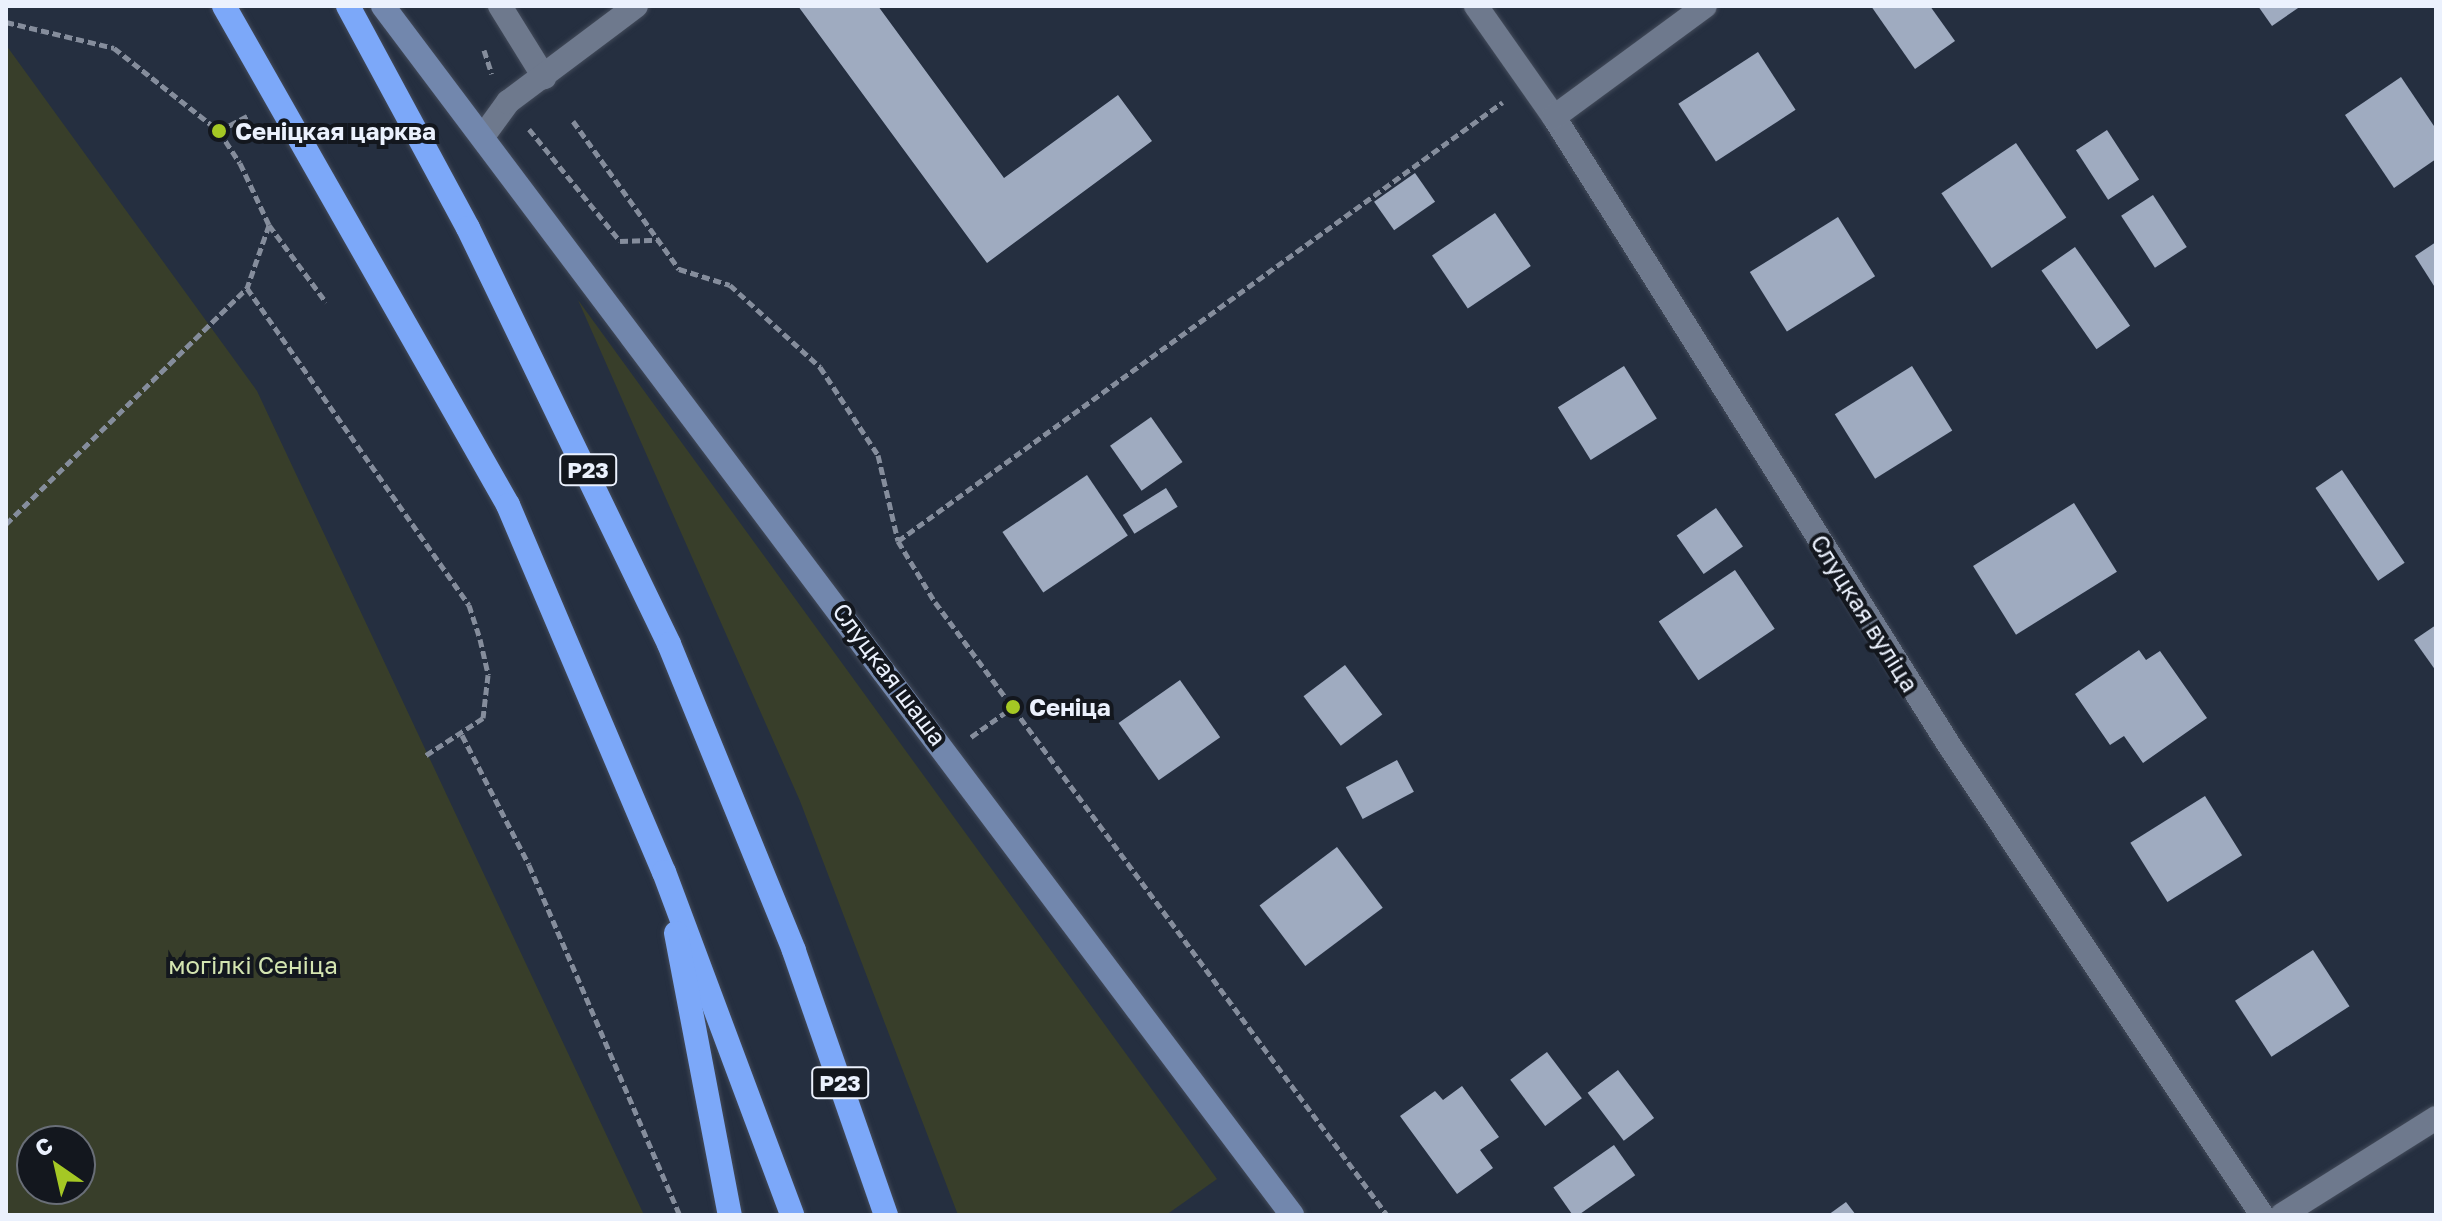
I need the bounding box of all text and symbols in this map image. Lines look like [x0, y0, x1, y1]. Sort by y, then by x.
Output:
place label: Сеніцкая царква [235, 117, 436, 145]
marker: Сеніцкая царква [210, 122, 228, 140]
road number: Р23 [558, 452, 618, 488]
street label: Слуцкая вуліца [1805, 529, 1925, 697]
street label: Слуцкая шаша [827, 597, 953, 751]
place label: Сеніца [1029, 693, 1111, 721]
marker: Сеніца [1004, 698, 1022, 716]
park label: могілкі Сеніца [168, 951, 338, 979]
road number: Р23 [810, 1065, 870, 1101]
north arrow [16, 1125, 96, 1205]
text: С [29, 1131, 57, 1162]

